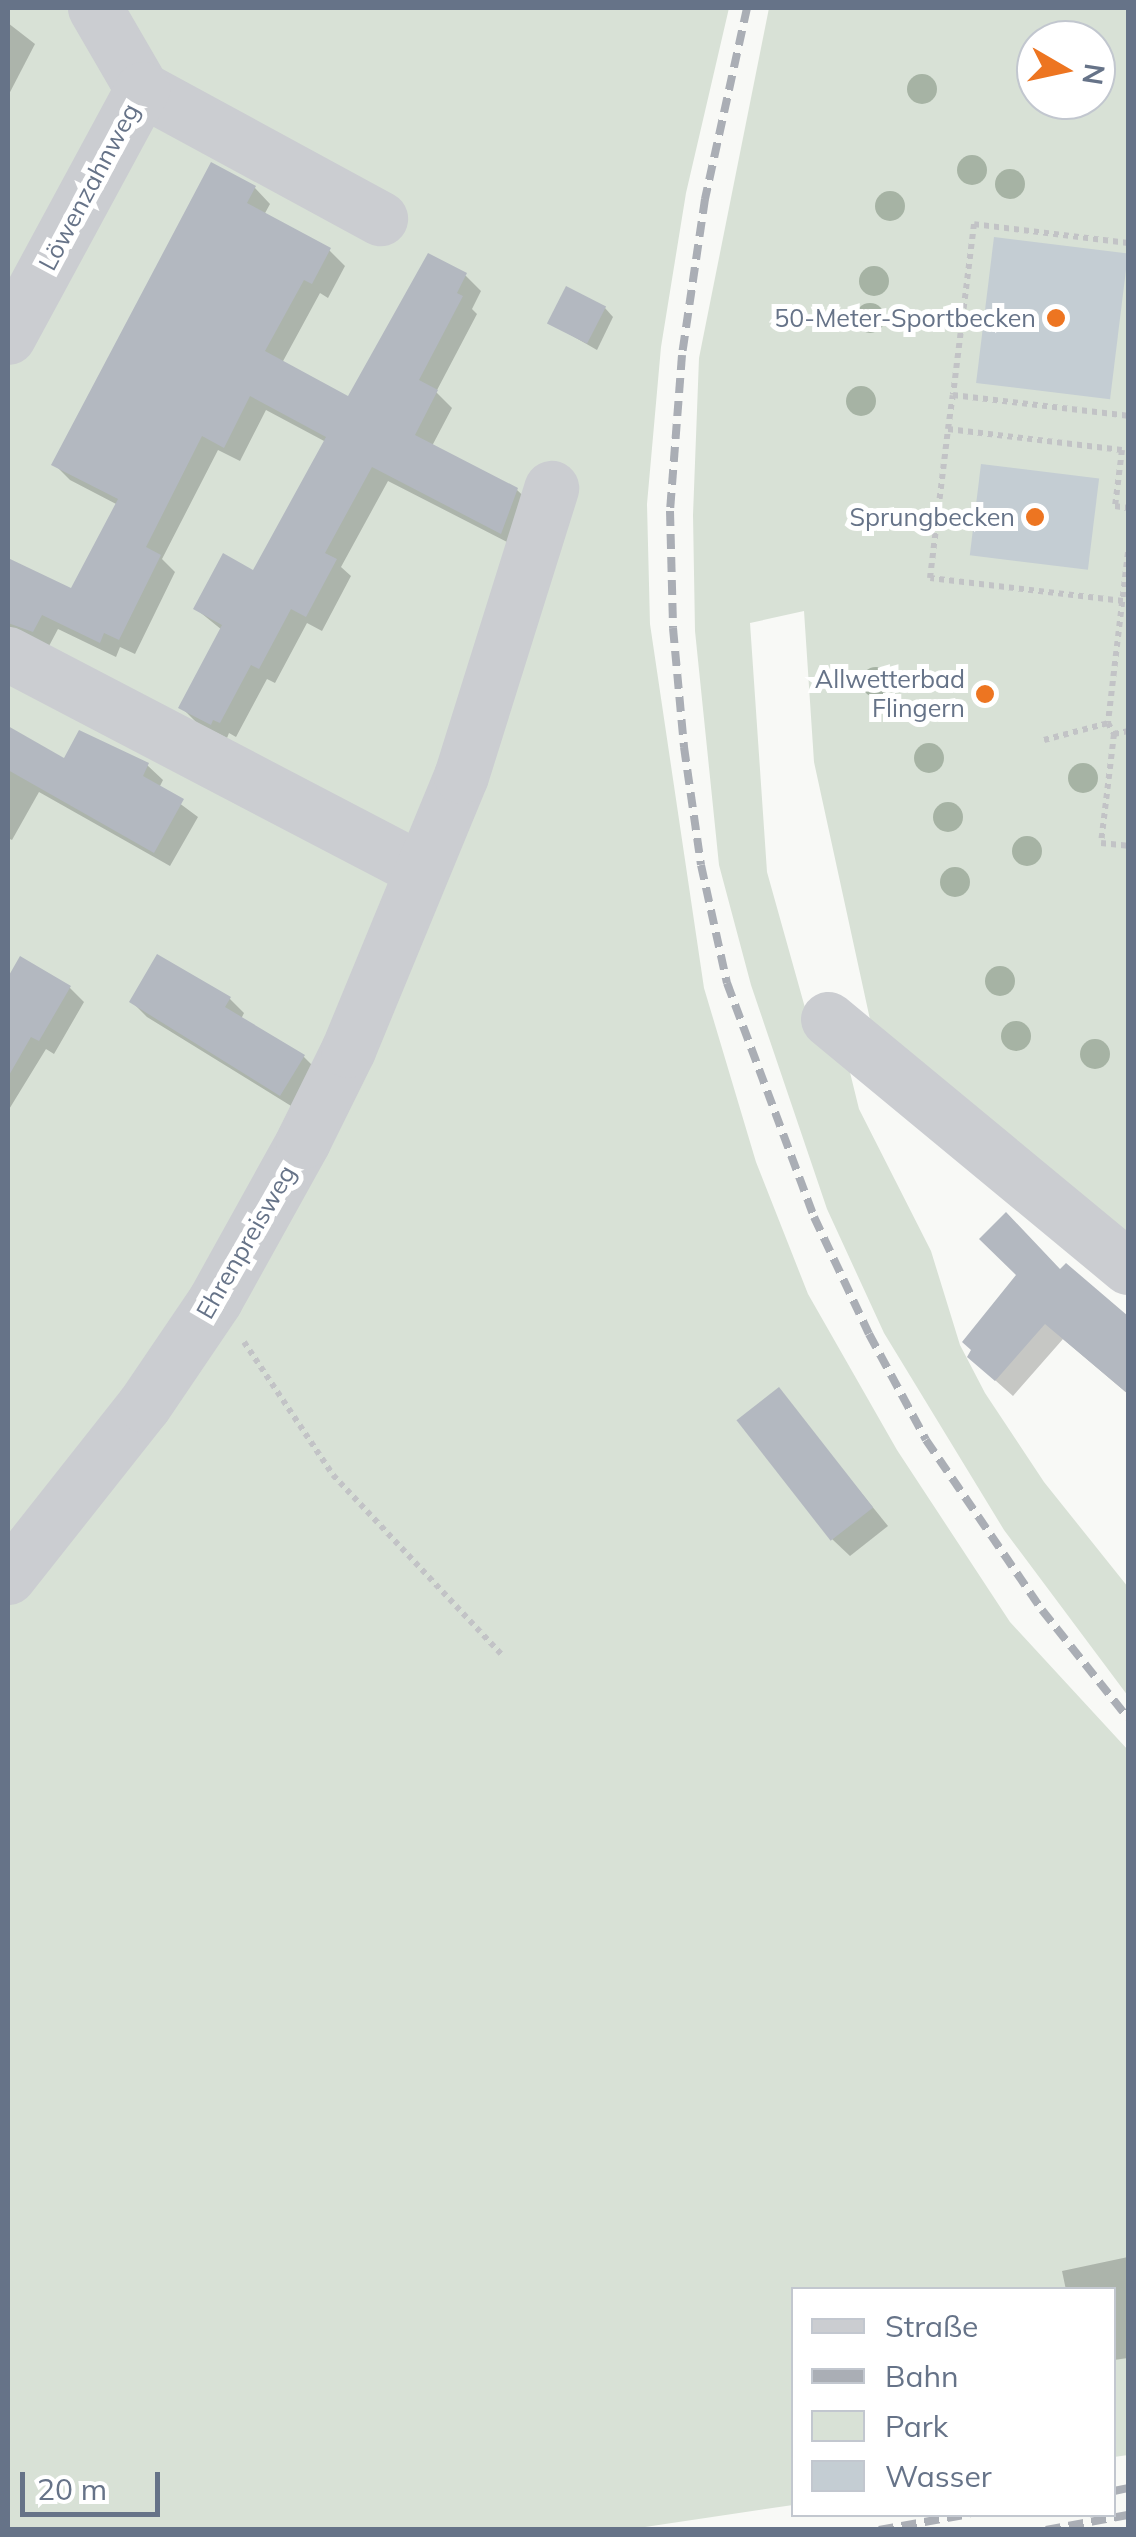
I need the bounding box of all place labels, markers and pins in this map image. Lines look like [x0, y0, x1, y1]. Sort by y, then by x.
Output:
place label: 50-Meter-Sportbecken [774, 303, 1036, 333]
marker: 50-Meter-Sportbecken [1045, 307, 1067, 329]
place label: Sprungbecken [849, 502, 1015, 532]
marker: Sprungbecken [1024, 506, 1046, 528]
place label: Allwetterbad Flingern [815, 665, 965, 724]
marker: Allwetterbad Flingern [974, 683, 996, 705]

